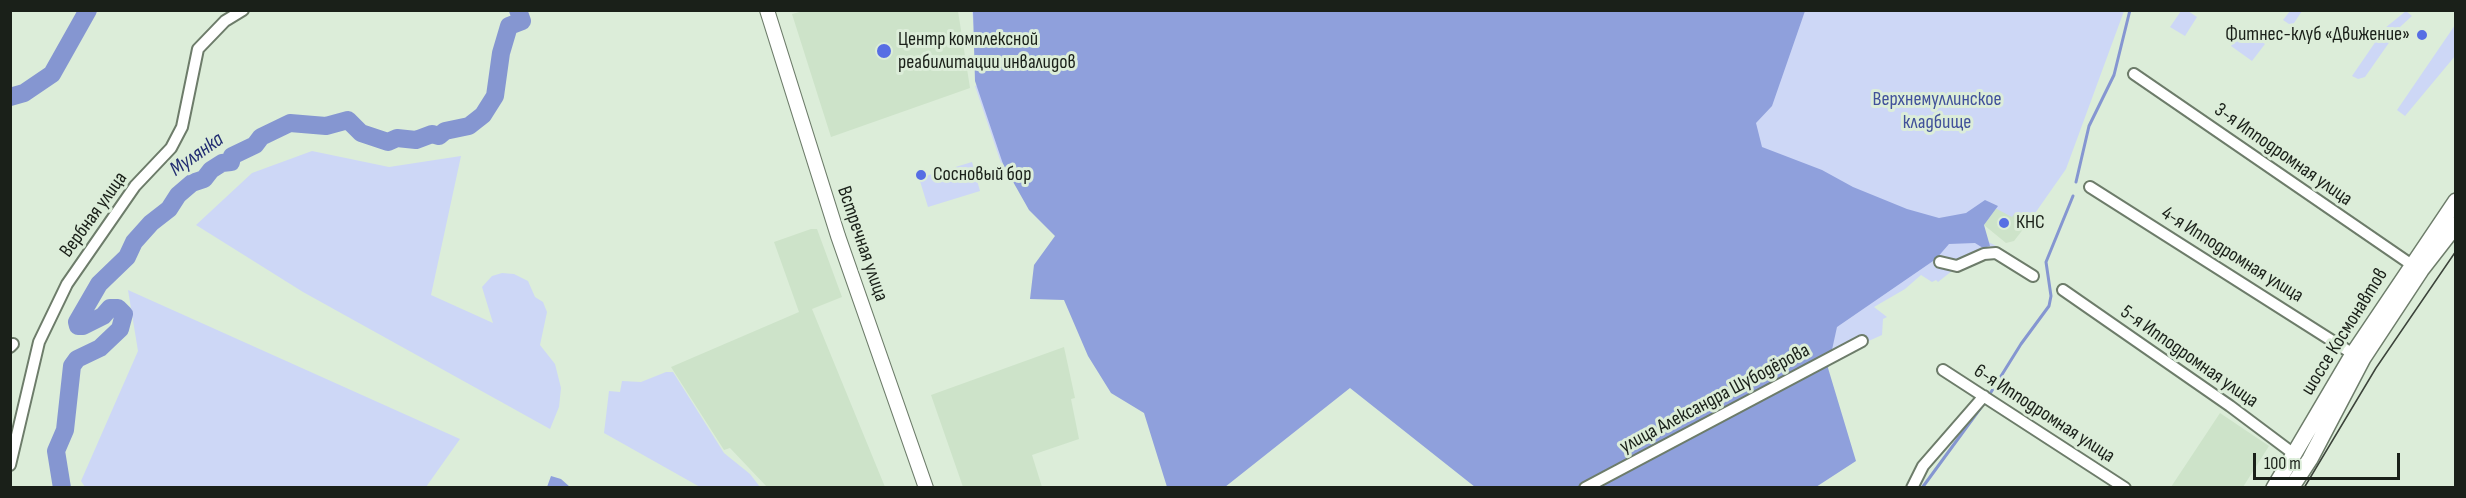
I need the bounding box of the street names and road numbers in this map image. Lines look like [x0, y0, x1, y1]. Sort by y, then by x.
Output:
street label: 3-я Ипподромная улица [2209, 98, 2357, 212]
street label: Вербная улица [55, 168, 133, 262]
street label: Встречная улица [831, 183, 893, 305]
street label: 4-я Ипподромная улица [2157, 202, 2307, 308]
street label: шоссе Космонавтов [2296, 264, 2394, 400]
street label: 5-я Ипподромная улица [2115, 301, 2263, 413]
street label: улица Александра Шубодёрова [1616, 339, 1814, 459]
street label: 6-я Ипподромная улица [1969, 359, 2119, 469]

